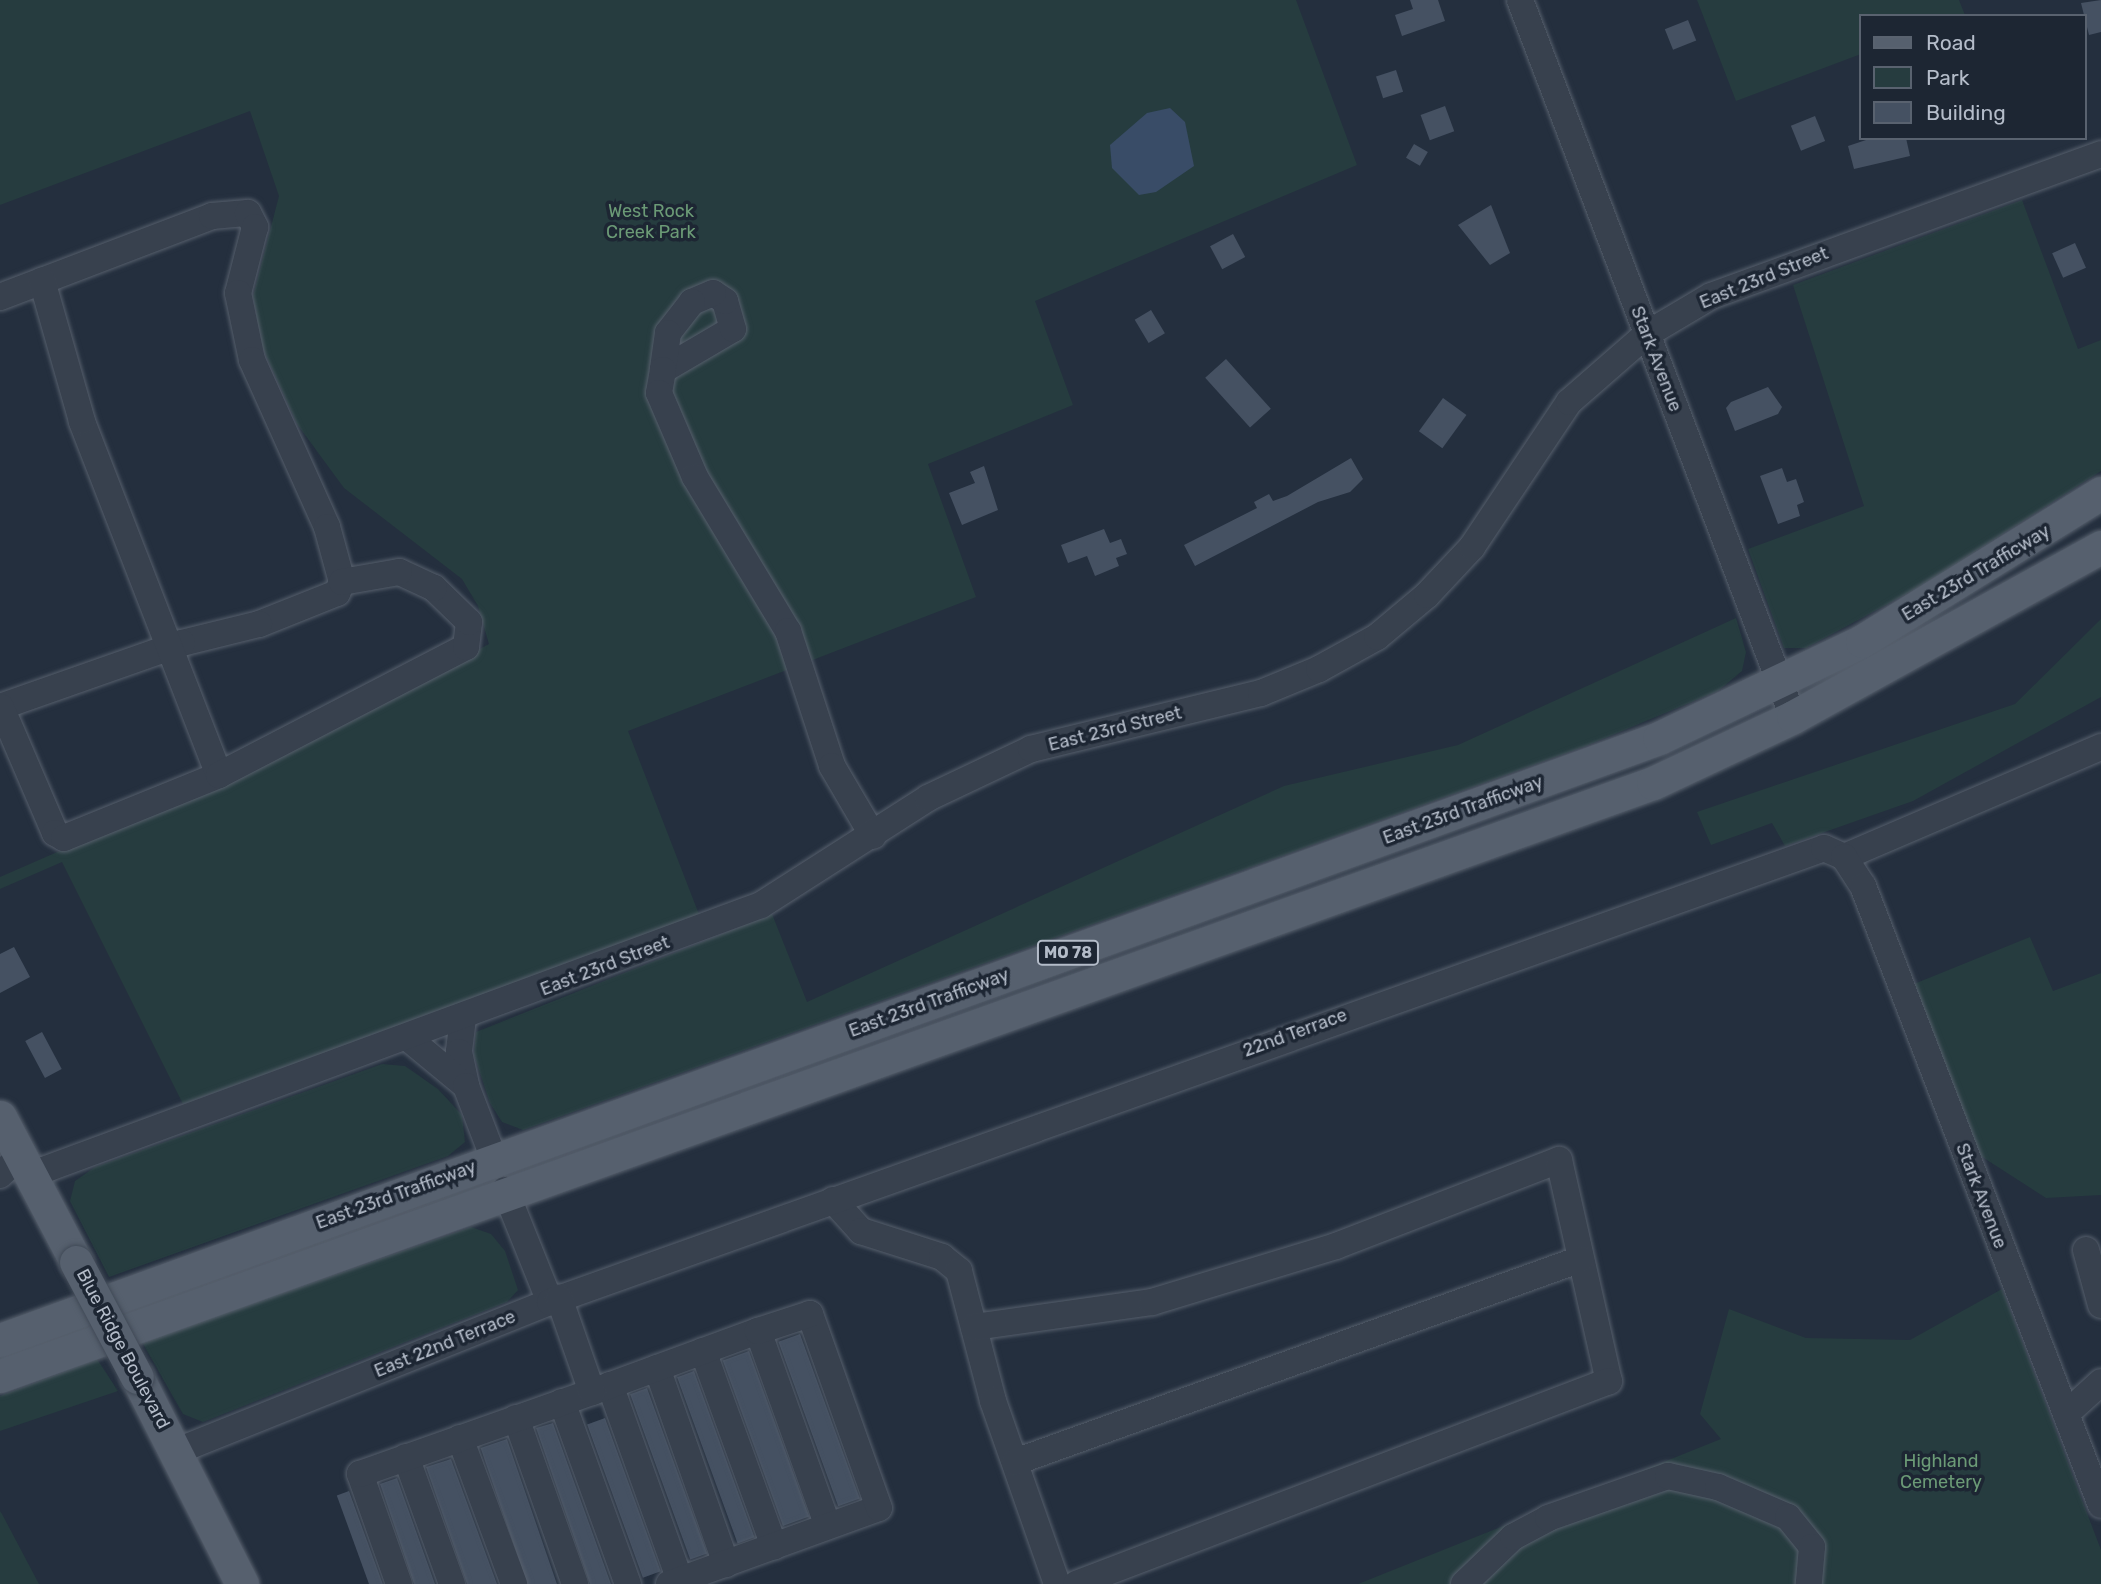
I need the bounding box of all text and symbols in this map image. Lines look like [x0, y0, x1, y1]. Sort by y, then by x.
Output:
legend [1860, 14, 2087, 140]
text: Road [1926, 30, 1976, 55]
text: Park [1926, 65, 1970, 90]
text: Building [1926, 100, 2006, 125]
park label: West Rock Creek Park [606, 201, 696, 244]
street label: East 23rd Street [1697, 242, 1831, 314]
street label: Stark Avenue [1626, 303, 1686, 415]
street label: East 23rd Trafficway [1898, 520, 2054, 626]
street label: East 23rd Street [1046, 702, 1184, 756]
street label: East 23rd Trafficway [1380, 771, 1546, 849]
street label: East 23rd Street [537, 931, 673, 1001]
road number: MO 78 [1036, 940, 1100, 965]
street label: East 23rd Trafficway [846, 964, 1012, 1042]
street label: 22nd Terrace [1240, 1004, 1350, 1062]
street label: Stark Avenue [1951, 1140, 2011, 1252]
street label: East 23rd Trafficway [313, 1156, 479, 1234]
street label: Blue Ridge Boulevard [72, 1265, 174, 1433]
street label: East 22nd Terrace [371, 1306, 519, 1382]
park label: Highland Cemetery [1900, 1451, 1982, 1494]

